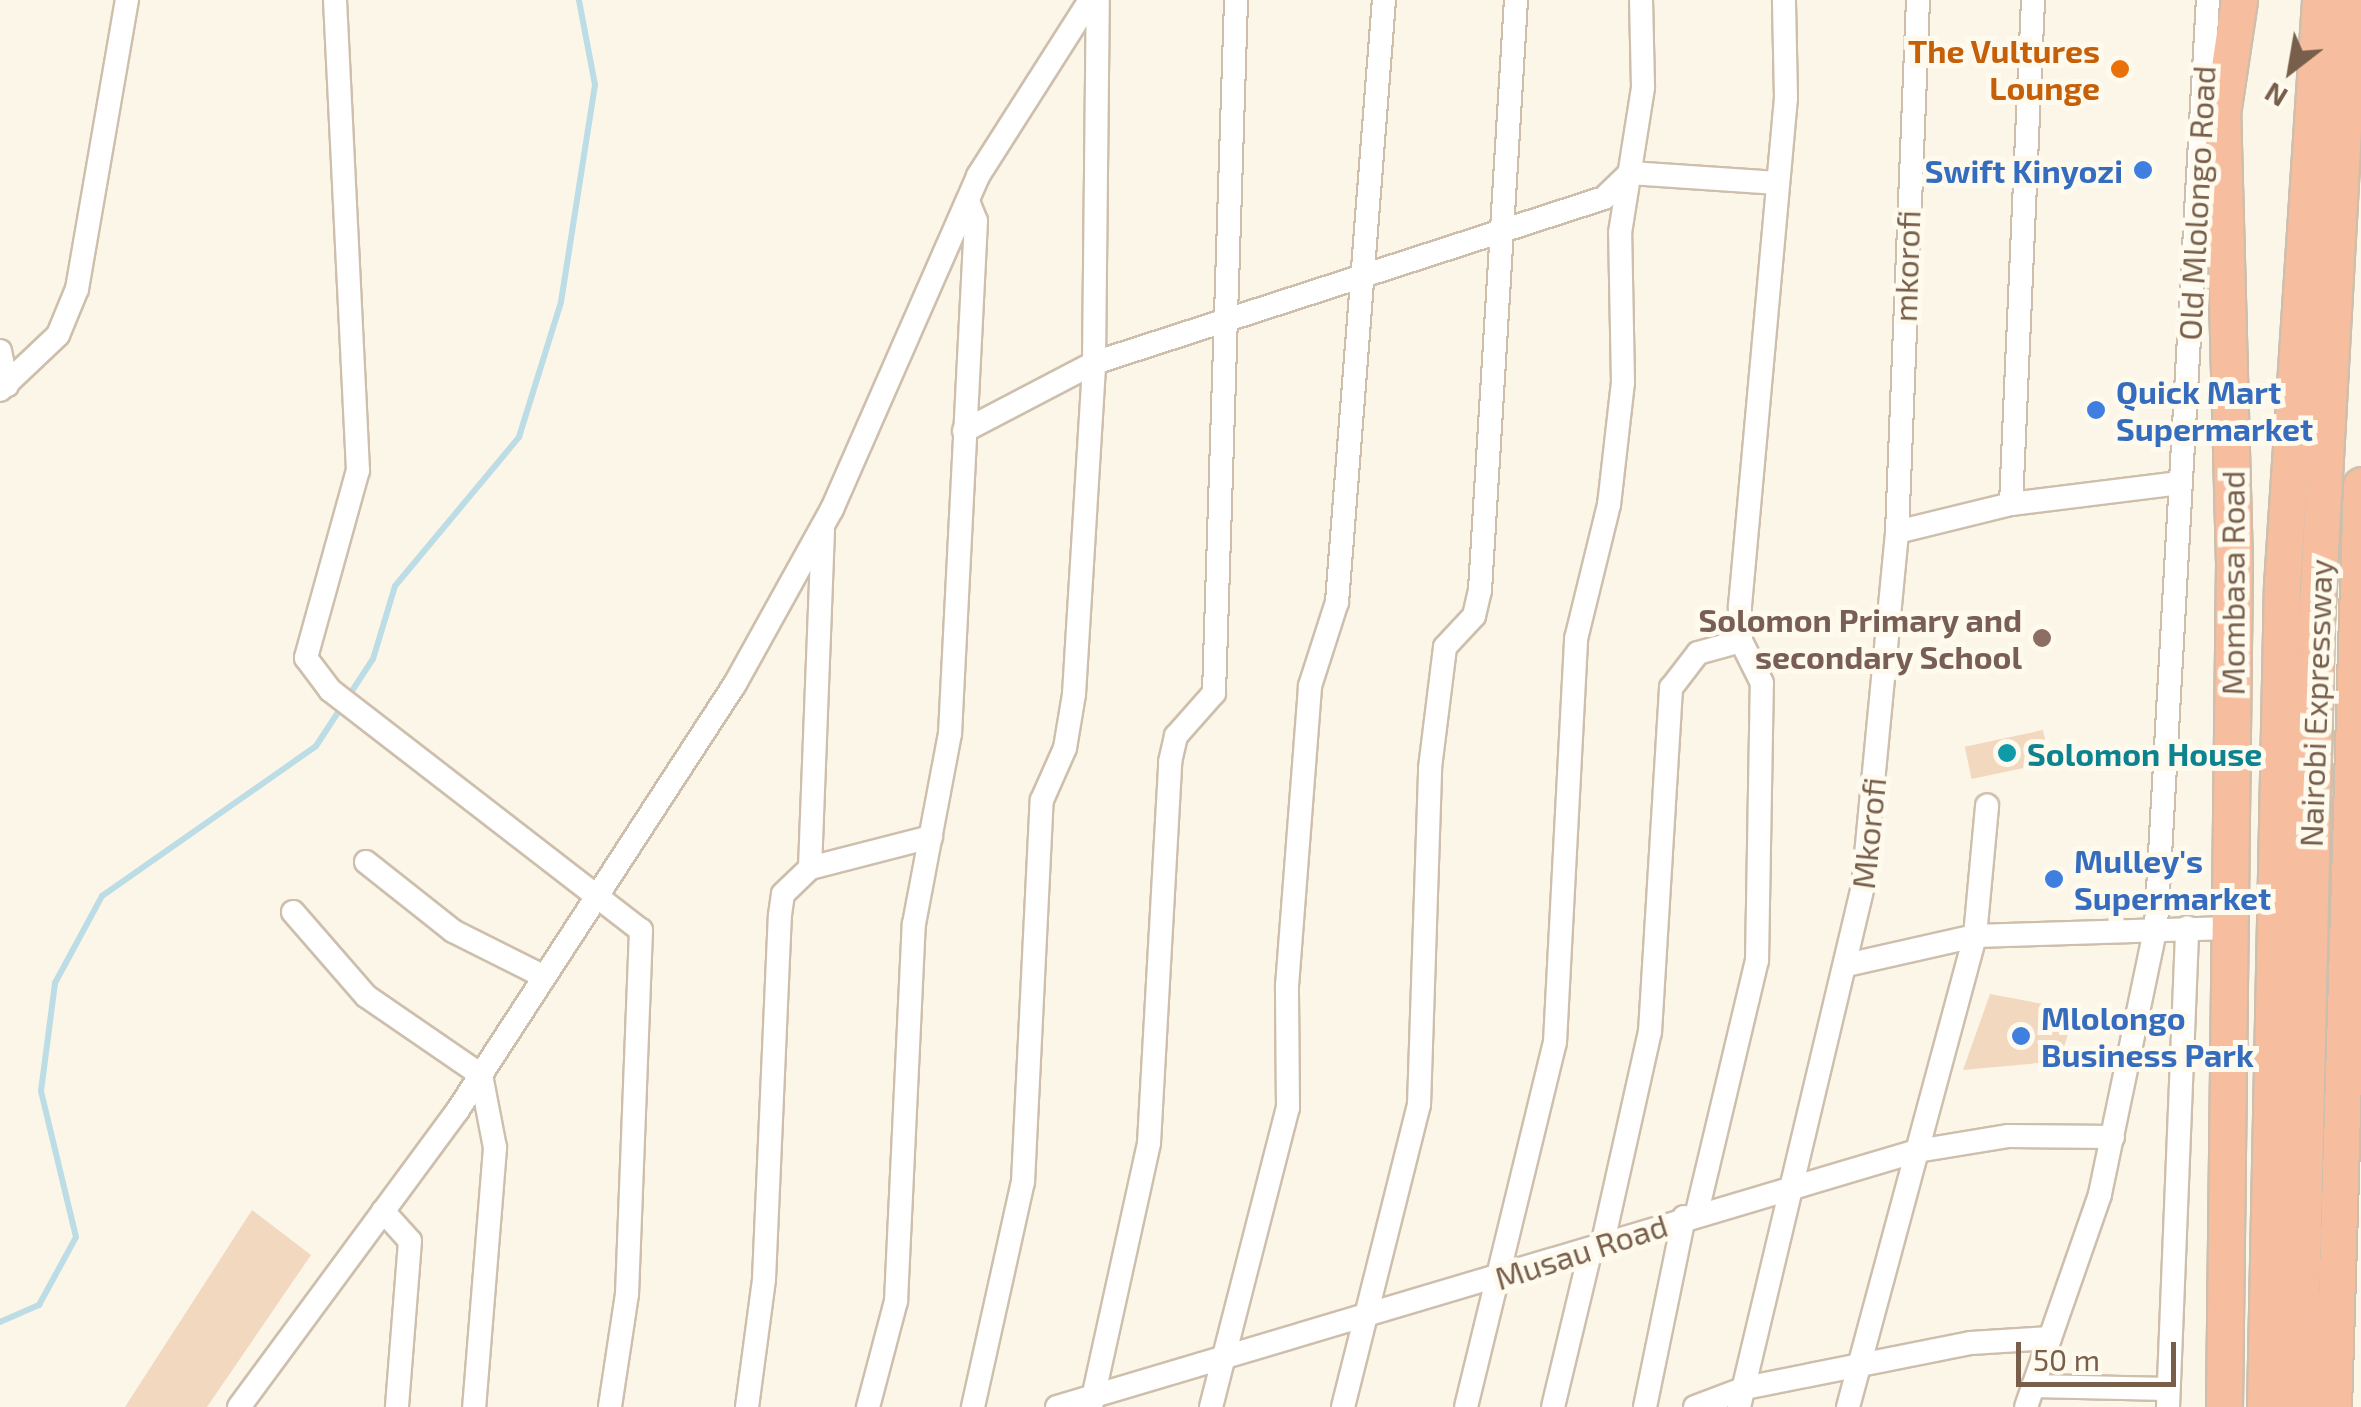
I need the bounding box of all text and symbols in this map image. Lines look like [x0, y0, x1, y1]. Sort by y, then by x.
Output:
north arrow [2241, 20, 2341, 120]
place label: The Vultures Lounge [1907, 32, 2100, 107]
marker: The Vultures Lounge [2109, 58, 2131, 80]
street label: Old Mlolongo Road [2170, 65, 2222, 341]
text: N [2258, 76, 2293, 115]
place label: Swift Kinyozi [1925, 151, 2123, 189]
marker: Swift Kinyozi [2132, 159, 2154, 181]
street label: mkorofi [1885, 209, 1927, 323]
place label: Quick Mart Supermarket [2116, 373, 2313, 448]
marker: Quick Mart Supermarket [2085, 399, 2107, 421]
street label: Mombasa Road [2213, 471, 2251, 695]
street label: Nairobi Expressway [2291, 558, 2339, 848]
place label: Solomon Primary and secondary School [1698, 601, 2022, 676]
marker: Solomon Primary and secondary School [2031, 627, 2053, 649]
place label: Solomon House [2027, 734, 2262, 772]
marker: Solomon House [1996, 742, 2018, 764]
street label: Mkorofi [1843, 775, 1893, 891]
place label: Mulley's Supermarket [2074, 842, 2271, 917]
marker: Mulley's Supermarket [2043, 868, 2065, 890]
place label: Mlolongo Business Park [2041, 999, 2254, 1074]
marker: Mlolongo Business Park [2010, 1025, 2032, 1047]
street label: Musau Road [1490, 1205, 1672, 1297]
scale bar [2021, 1322, 2181, 1384]
text: 50 m [2033, 1341, 2100, 1377]

